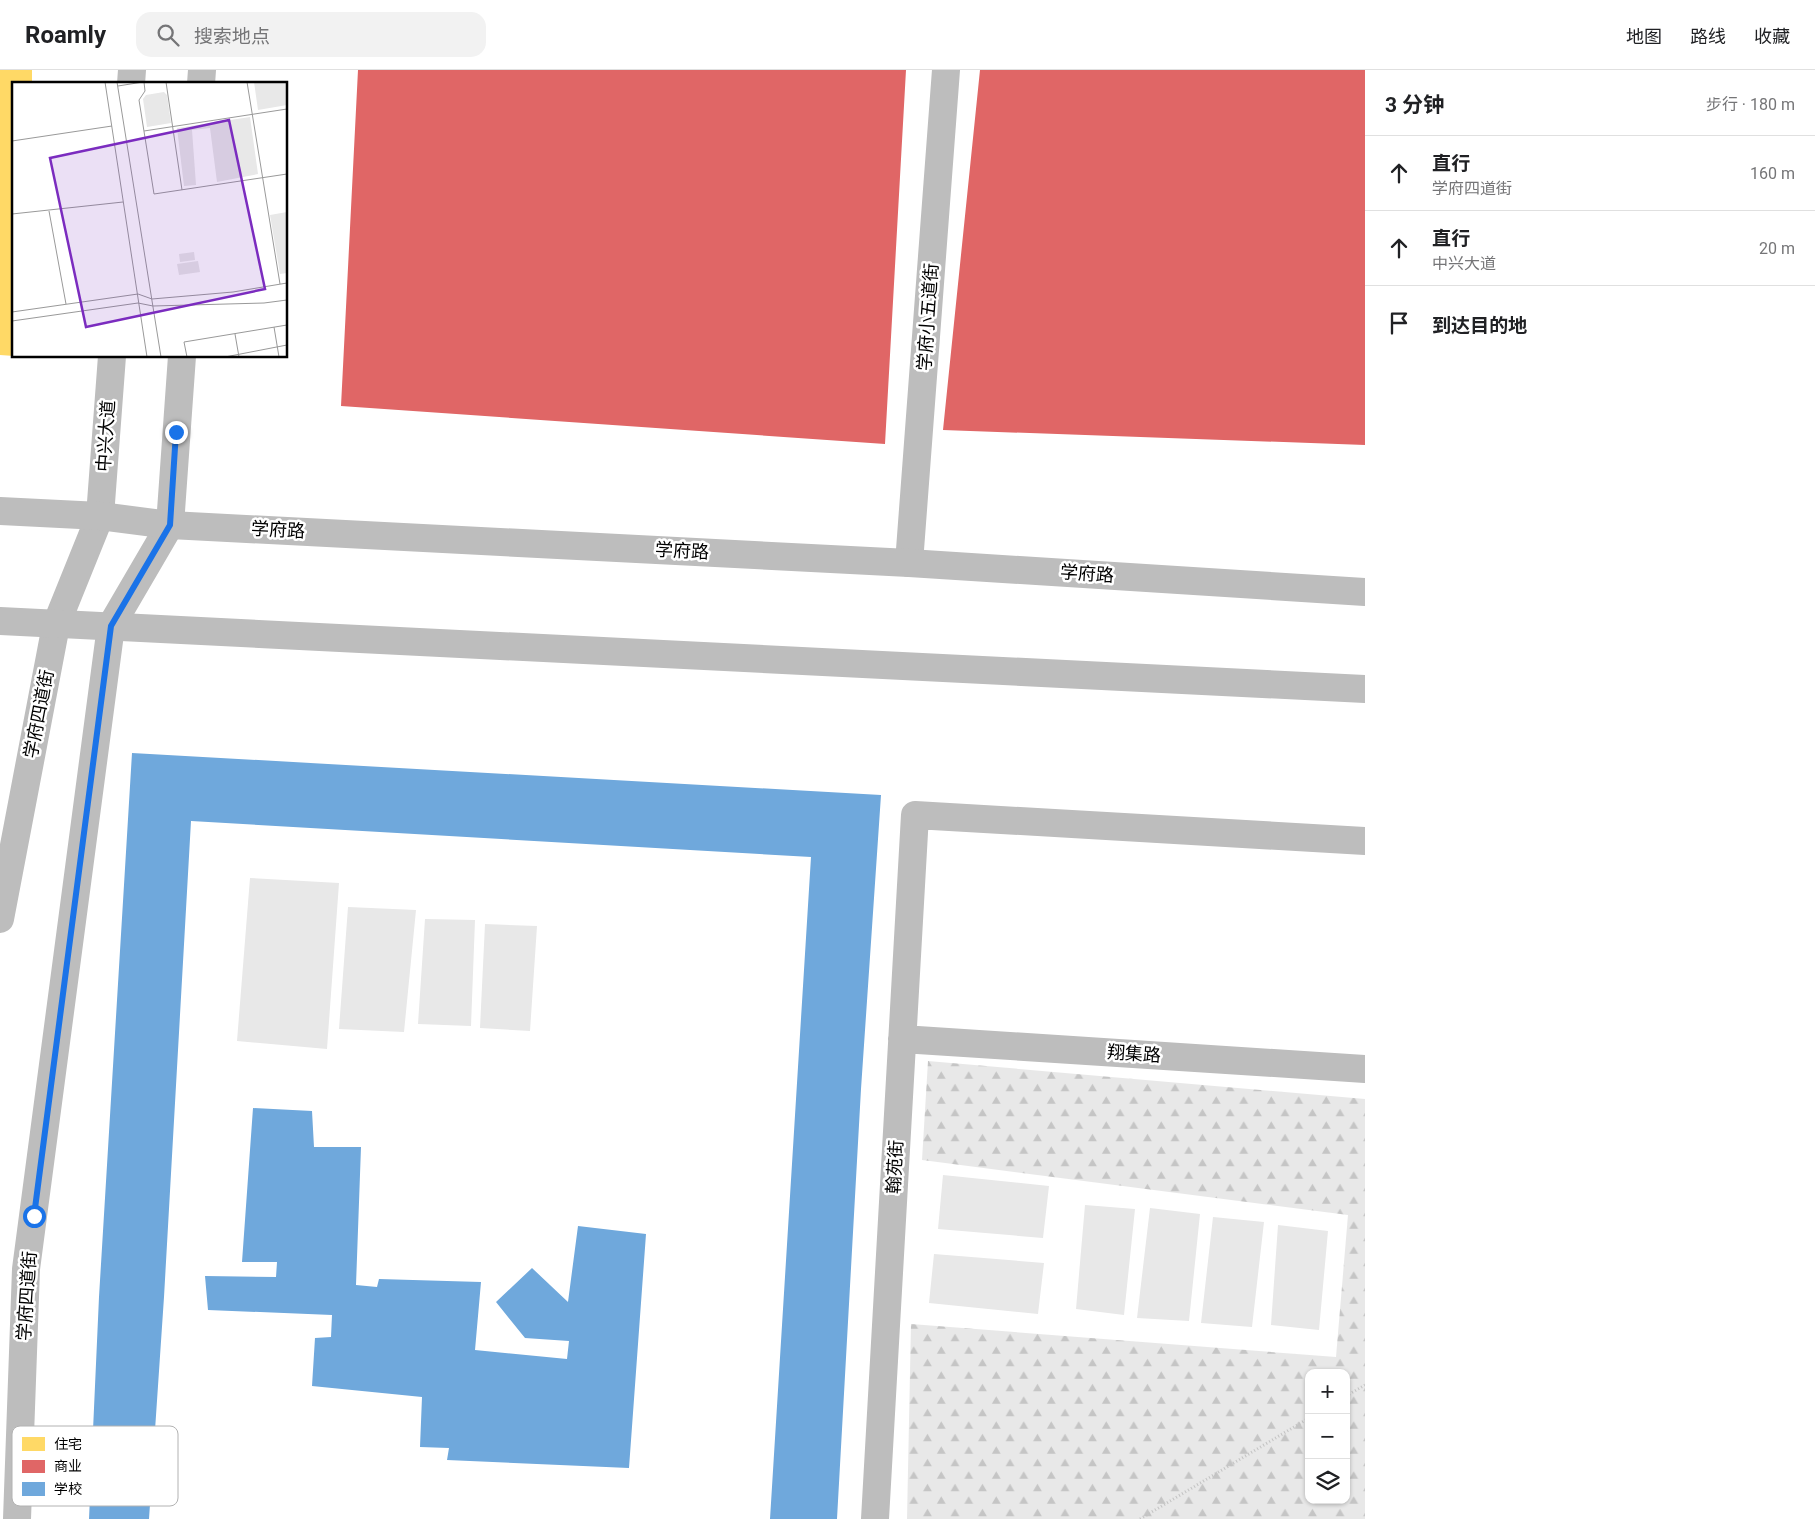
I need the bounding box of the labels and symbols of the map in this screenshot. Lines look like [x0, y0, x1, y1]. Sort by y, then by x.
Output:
inset map [12, 82, 288, 358]
street label: 学府小五道街 [913, 262, 942, 372]
street label: 中兴大道 [93, 399, 118, 473]
route end [165, 421, 188, 444]
street label: 学府路 [251, 518, 306, 541]
street label: 学府路 [655, 539, 710, 562]
street label: 学府路 [1059, 561, 1115, 586]
street label: 学府四道街 [20, 668, 57, 760]
street label: 翔集路 [1106, 1041, 1162, 1066]
street label: 翰苑街 [883, 1139, 906, 1194]
route start [23, 1205, 46, 1228]
street label: 学府四道街 [13, 1250, 40, 1342]
legend [12, 1426, 178, 1506]
text: 住宅 [54, 1436, 82, 1452]
text: 商业 [54, 1458, 82, 1474]
text: 学校 [54, 1481, 82, 1497]

